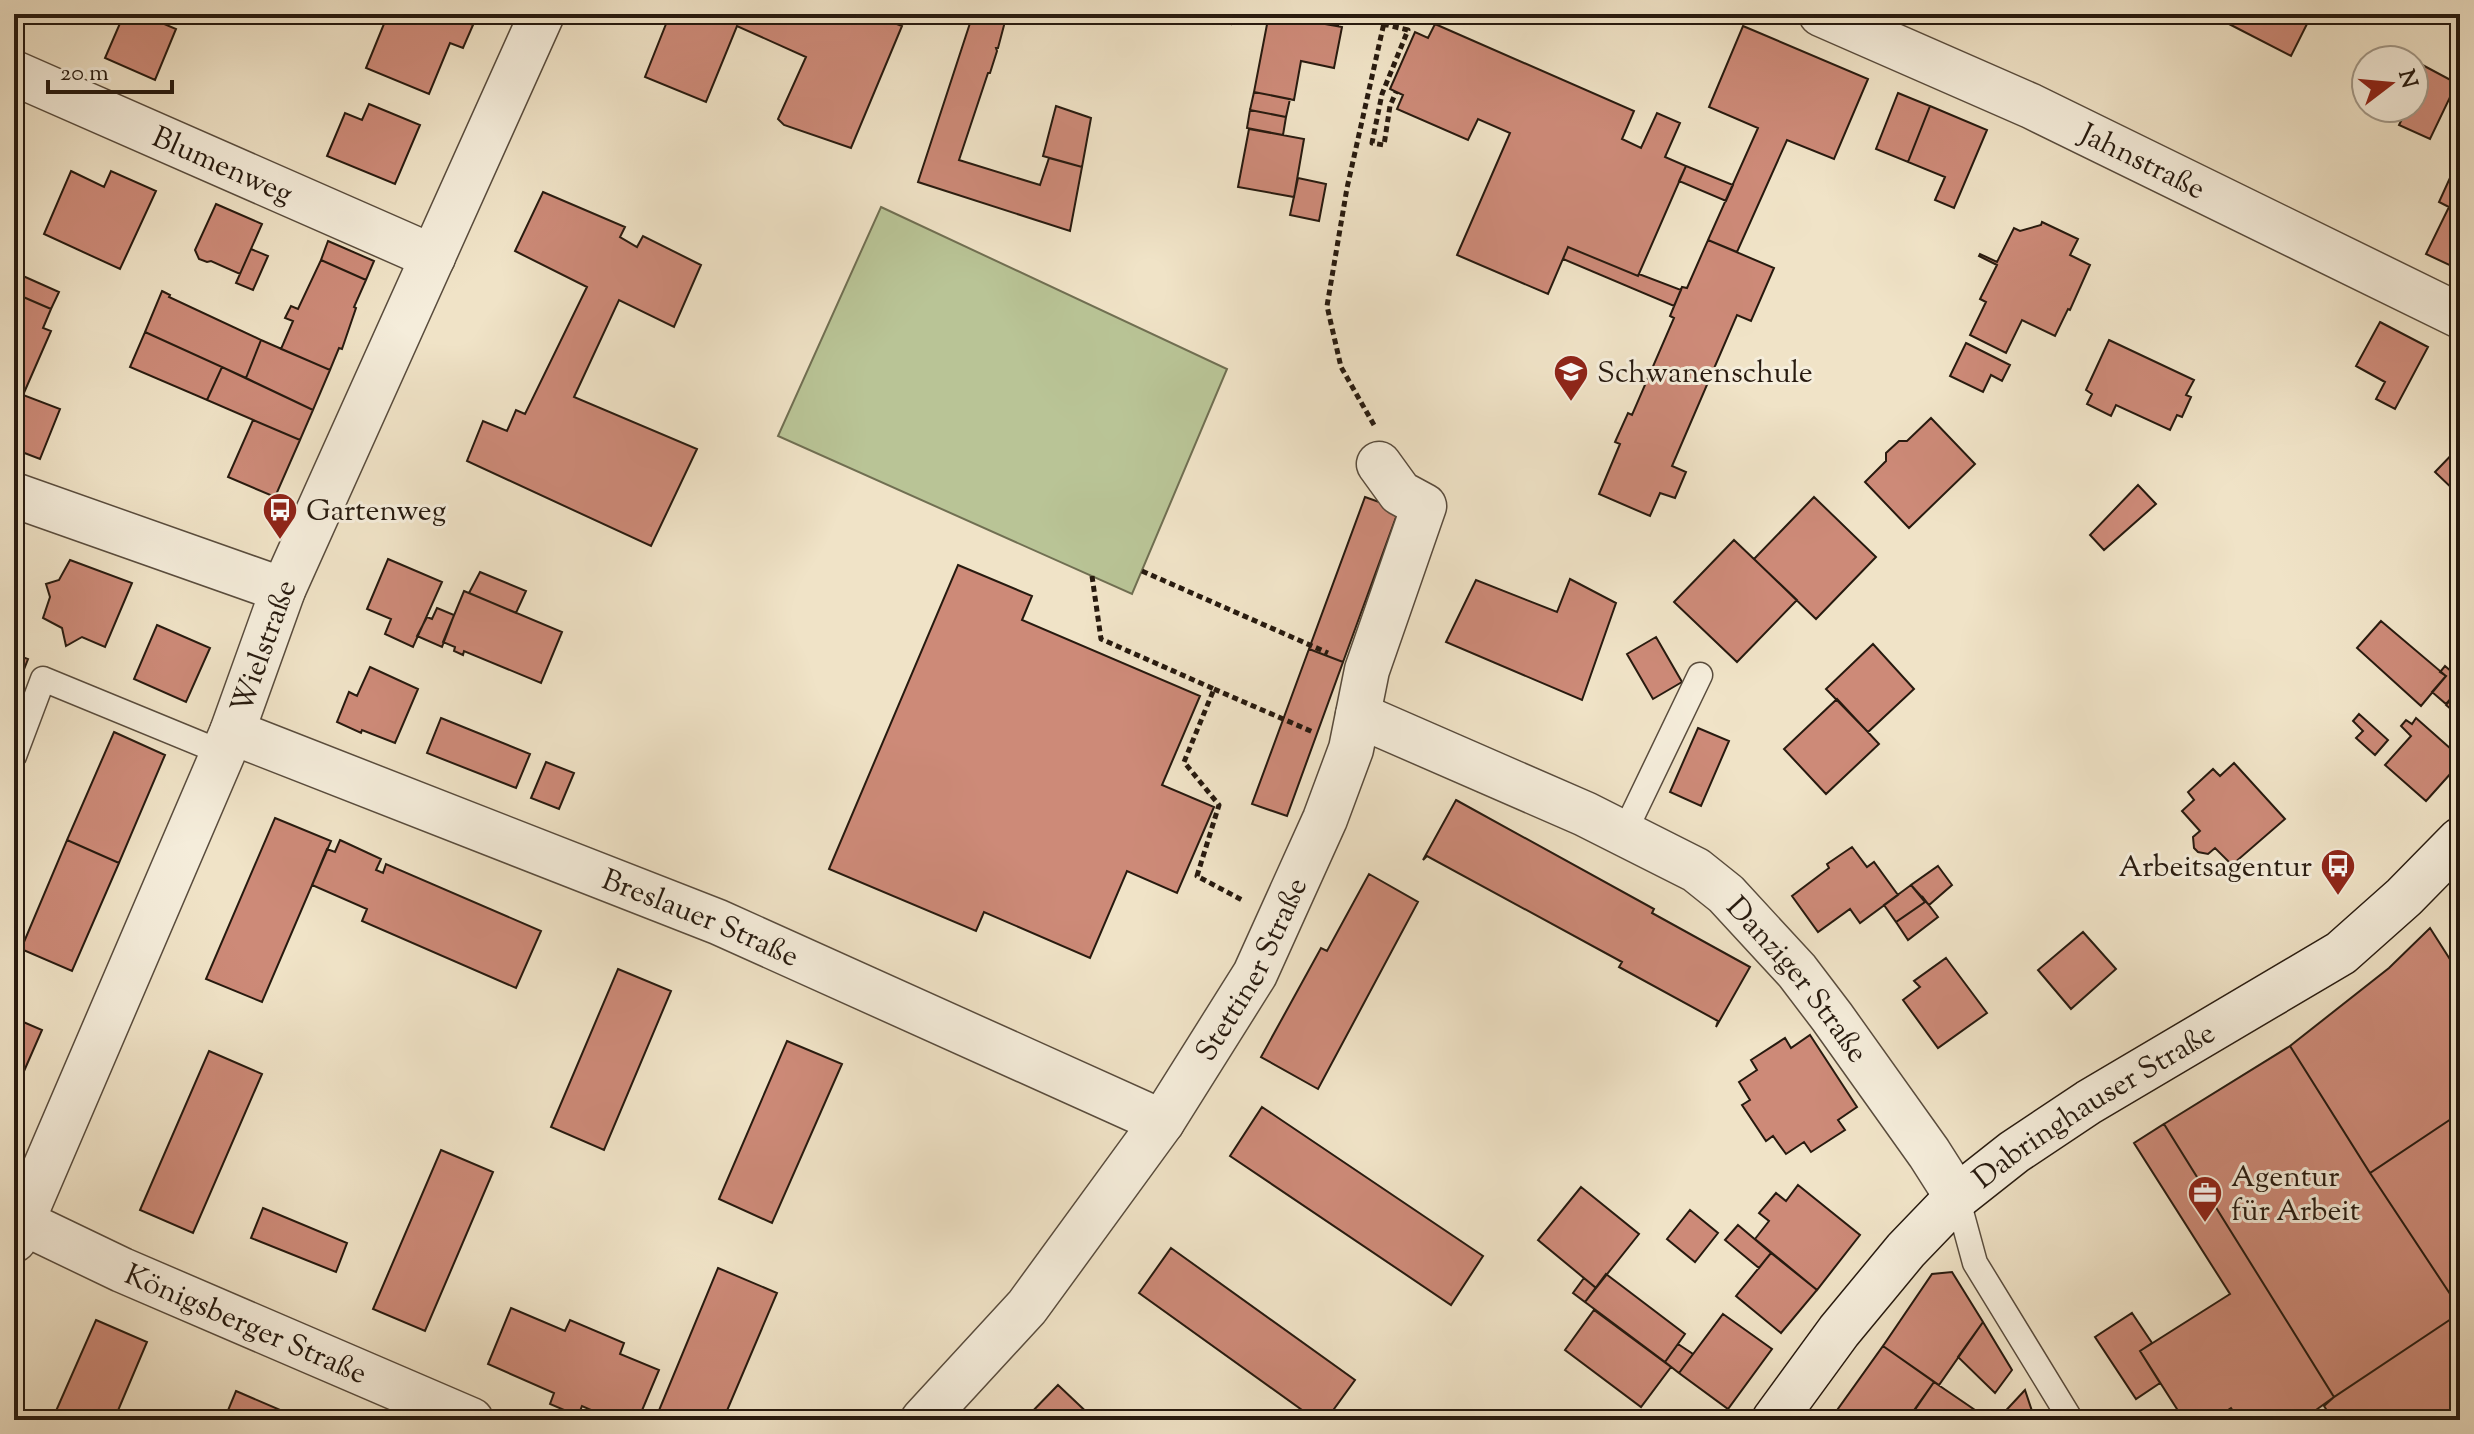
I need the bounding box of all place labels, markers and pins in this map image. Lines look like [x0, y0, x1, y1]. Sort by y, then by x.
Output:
school or university icon: Schwanenschule [1552, 353, 1590, 403]
place label: Schwanenschule [1597, 353, 1813, 396]
bus stop icon: Gartenweg [261, 491, 299, 541]
place label: Gartenweg [306, 491, 447, 534]
place label: Arbeitsagentur [2118, 847, 2312, 890]
bus stop icon: Arbeitsagentur [2319, 847, 2357, 897]
place label: Agentur für Arbeit [2231, 1157, 2360, 1234]
office icon: Agentur für Arbeit [2186, 1174, 2224, 1224]

